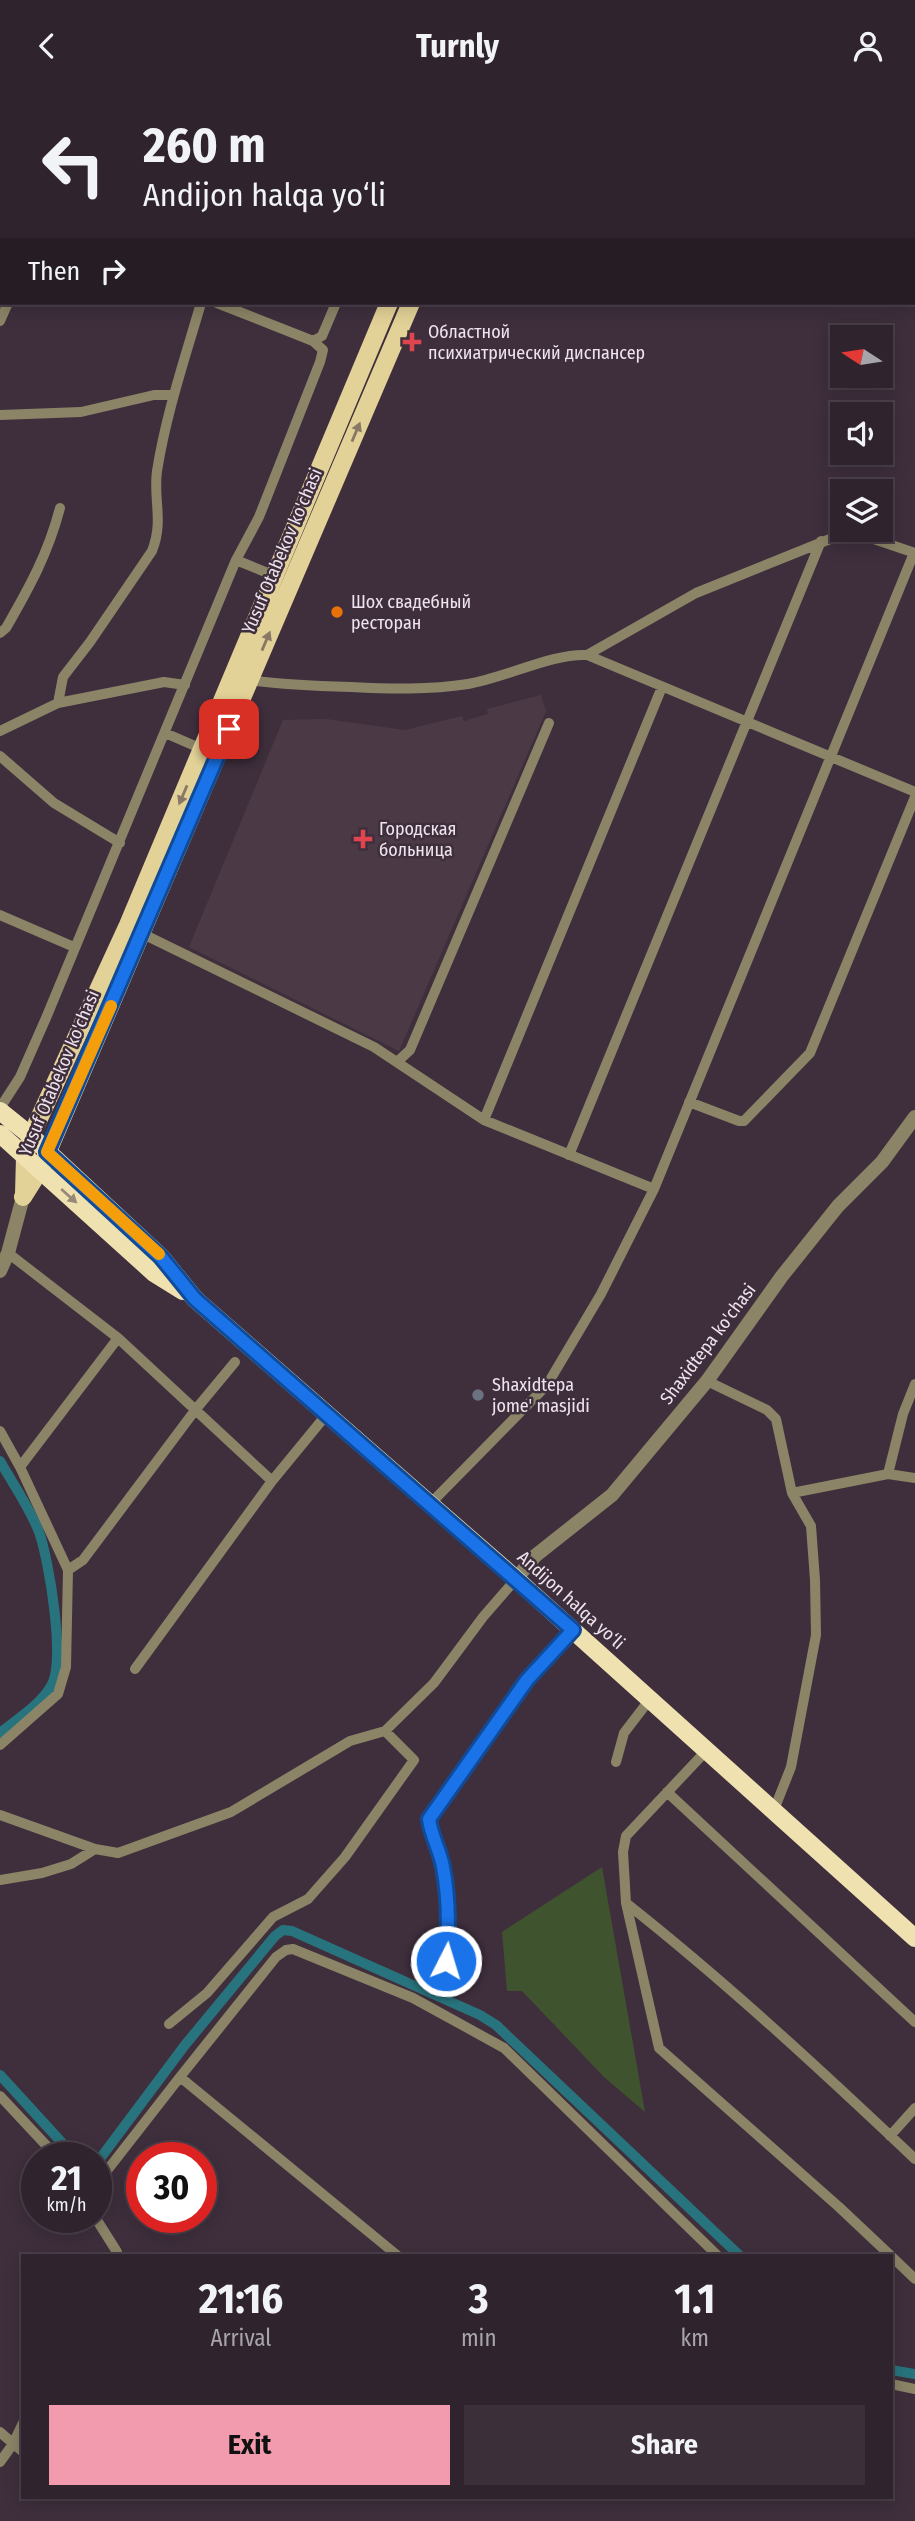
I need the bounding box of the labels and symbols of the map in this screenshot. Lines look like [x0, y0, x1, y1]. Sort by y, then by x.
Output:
place label: Областной психиатрический диспансер [428, 321, 645, 364]
north arrow [830, 325, 892, 389]
marker: Областной психиатрический диспансер [402, 332, 422, 352]
one-way arrow [350, 421, 361, 442]
street label: Yusuf Otabekov ko'chasi [237, 465, 327, 637]
place label: Шох свадебный ресторан [351, 591, 471, 634]
marker: Шох свадебный ресторан [329, 604, 345, 620]
one-way arrow [260, 631, 272, 651]
pin [199, 699, 259, 759]
one-way arrow [177, 785, 188, 806]
place label: Городская больница [379, 818, 456, 861]
marker: Городская больница [353, 829, 373, 849]
street label: Yusuf Otabekov ko'chasi [14, 987, 104, 1159]
one-way arrow [60, 1188, 78, 1204]
street label: Shaxidtepa ko'chasi [655, 1279, 761, 1409]
place label: Shaxidtepa jome' masjidi [491, 1374, 590, 1417]
marker: Shaxidtepa jome' masjidi [470, 1387, 486, 1403]
street label: Andijon halqa yo‘li [513, 1546, 629, 1654]
position arrow [409, 1924, 483, 1998]
speed limit sign: 30 [126, 2142, 217, 2233]

